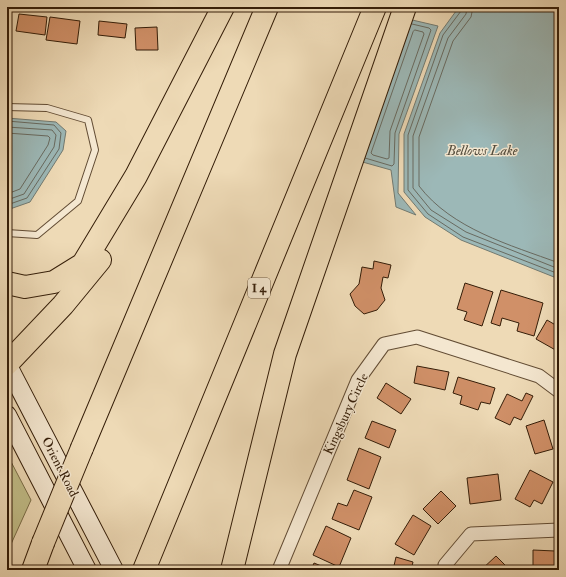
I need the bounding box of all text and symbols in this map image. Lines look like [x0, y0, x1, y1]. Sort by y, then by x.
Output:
water label: Bellows Lake [446, 142, 518, 159]
road number: I 4 [248, 278, 270, 298]
street label: Kingsbury Circle [320, 370, 373, 458]
street label: Orient Road [38, 434, 82, 500]

